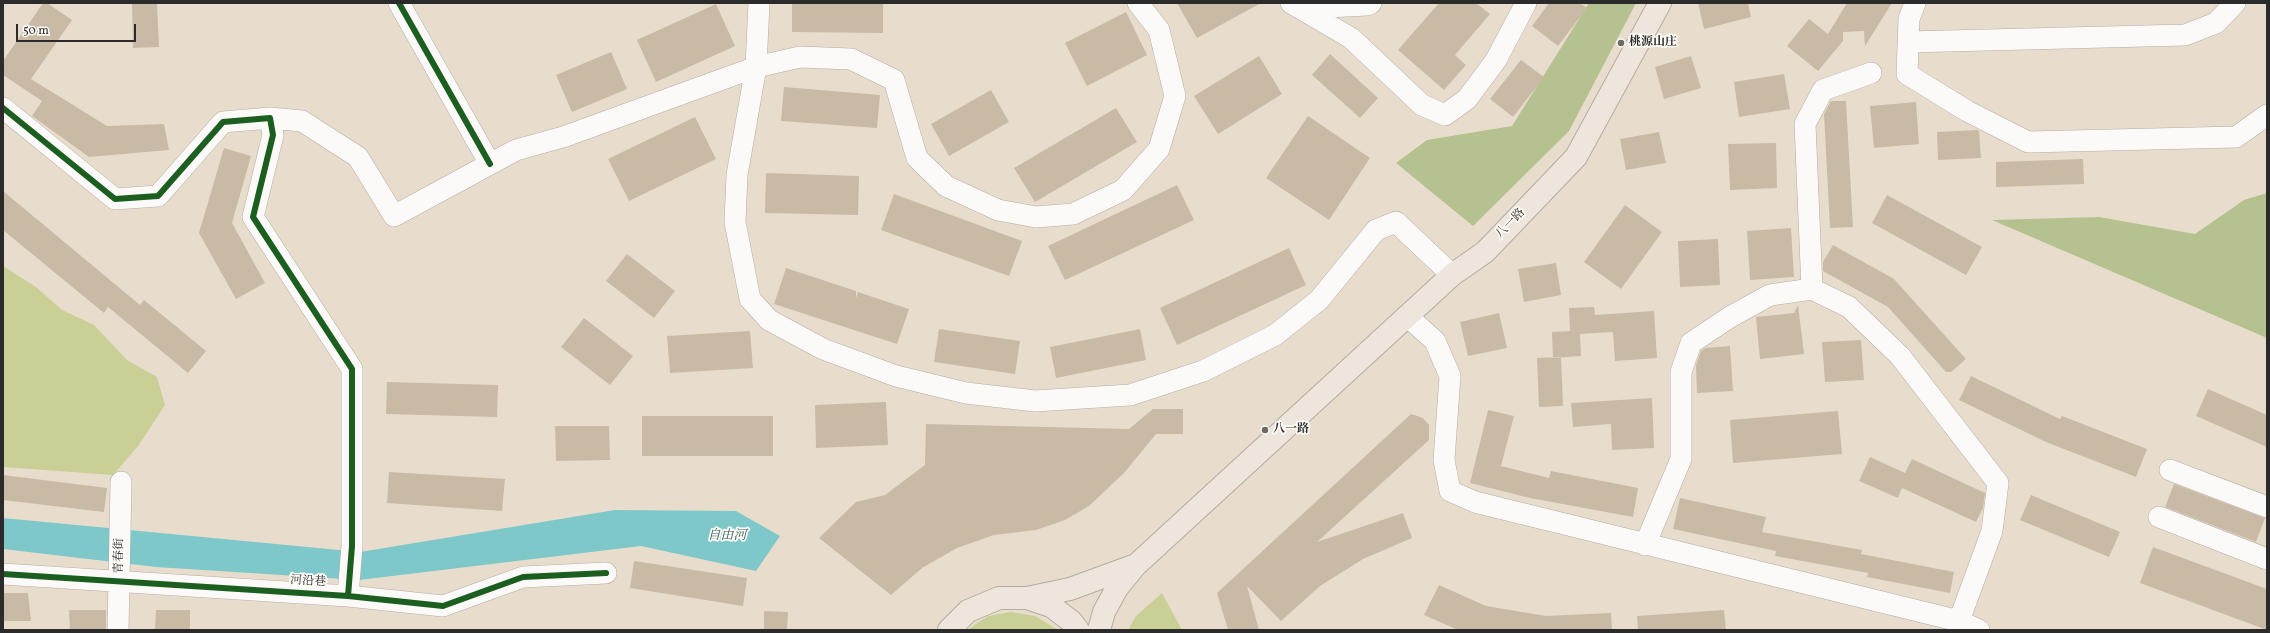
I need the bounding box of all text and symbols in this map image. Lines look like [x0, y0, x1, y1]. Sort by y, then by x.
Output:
scale bar [18, 16, 138, 42]
text: 50 m [23, 23, 49, 39]
place label: 桃源山庄 [1629, 36, 1677, 50]
marker: 桃源山庄 [1616, 38, 1626, 48]
street label: 八一路 [1493, 206, 1529, 242]
place label: 八一路 [1273, 423, 1309, 437]
marker: 八一路 [1260, 425, 1270, 435]
water label: 自由河 [708, 529, 746, 545]
street label: 青春街 [112, 538, 128, 574]
street label: 河沿巷 [290, 574, 326, 590]

